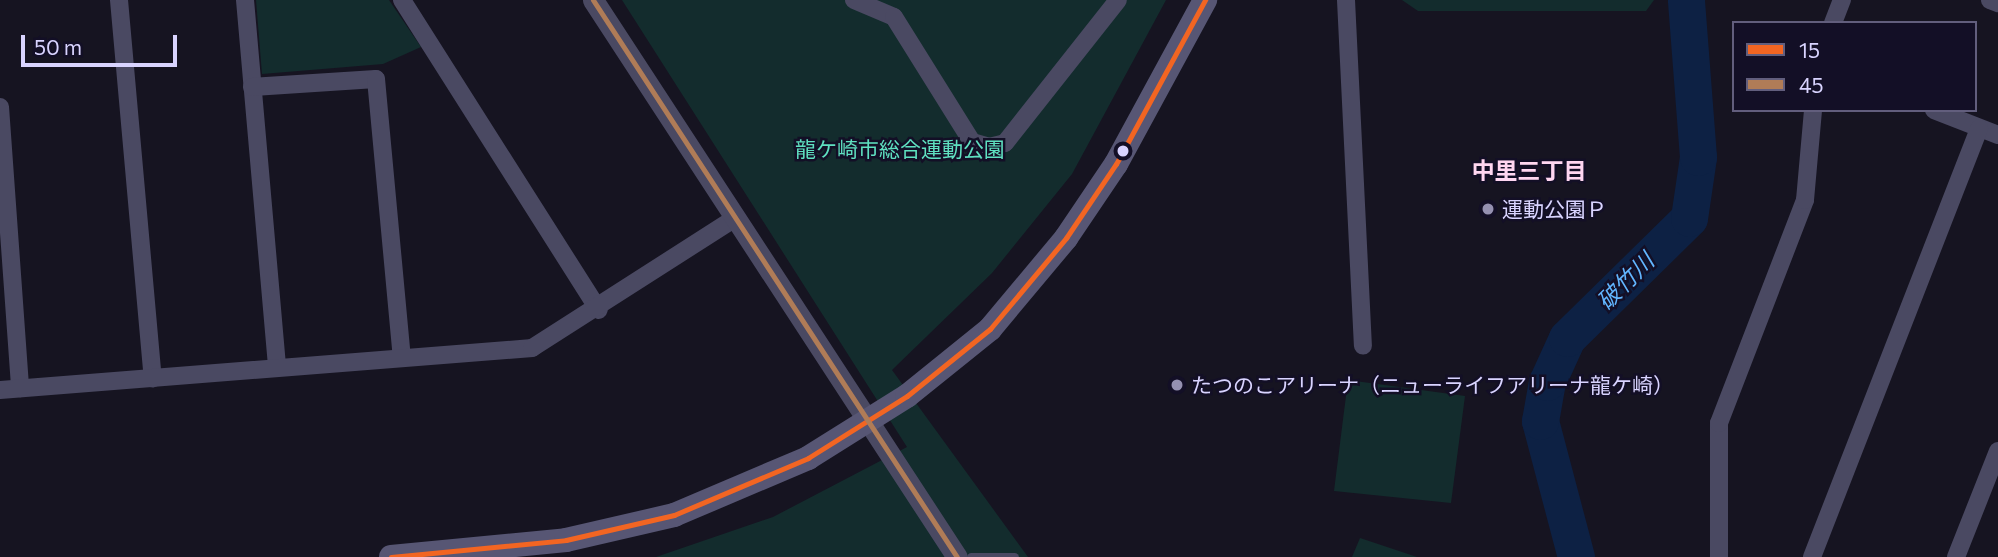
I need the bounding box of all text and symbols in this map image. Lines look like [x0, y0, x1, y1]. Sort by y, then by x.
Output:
scale bar [24, 21, 180, 65]
legend [1732, 21, 1977, 112]
text: 50 m [34, 34, 82, 59]
text: 15 [1799, 37, 1820, 62]
text: 45 [1799, 72, 1824, 97]
park label: 龍ケ崎市総合運動公園 [795, 136, 1005, 162]
unlabelled marker [1116, 144, 1130, 158]
district label: 中里三丁目 [1472, 156, 1586, 184]
place label: 運動公園Ｐ [1502, 196, 1607, 222]
marker: 運動公園Ｐ [1480, 201, 1496, 217]
water label: 破竹川 [1591, 247, 1659, 315]
place label: たつのこアリーナ（ニューライフアリーナ龍ケ崎） [1191, 372, 1674, 398]
marker: たつのこアリーナ（ニューライフアリーナ龍ケ崎） [1169, 377, 1185, 393]

